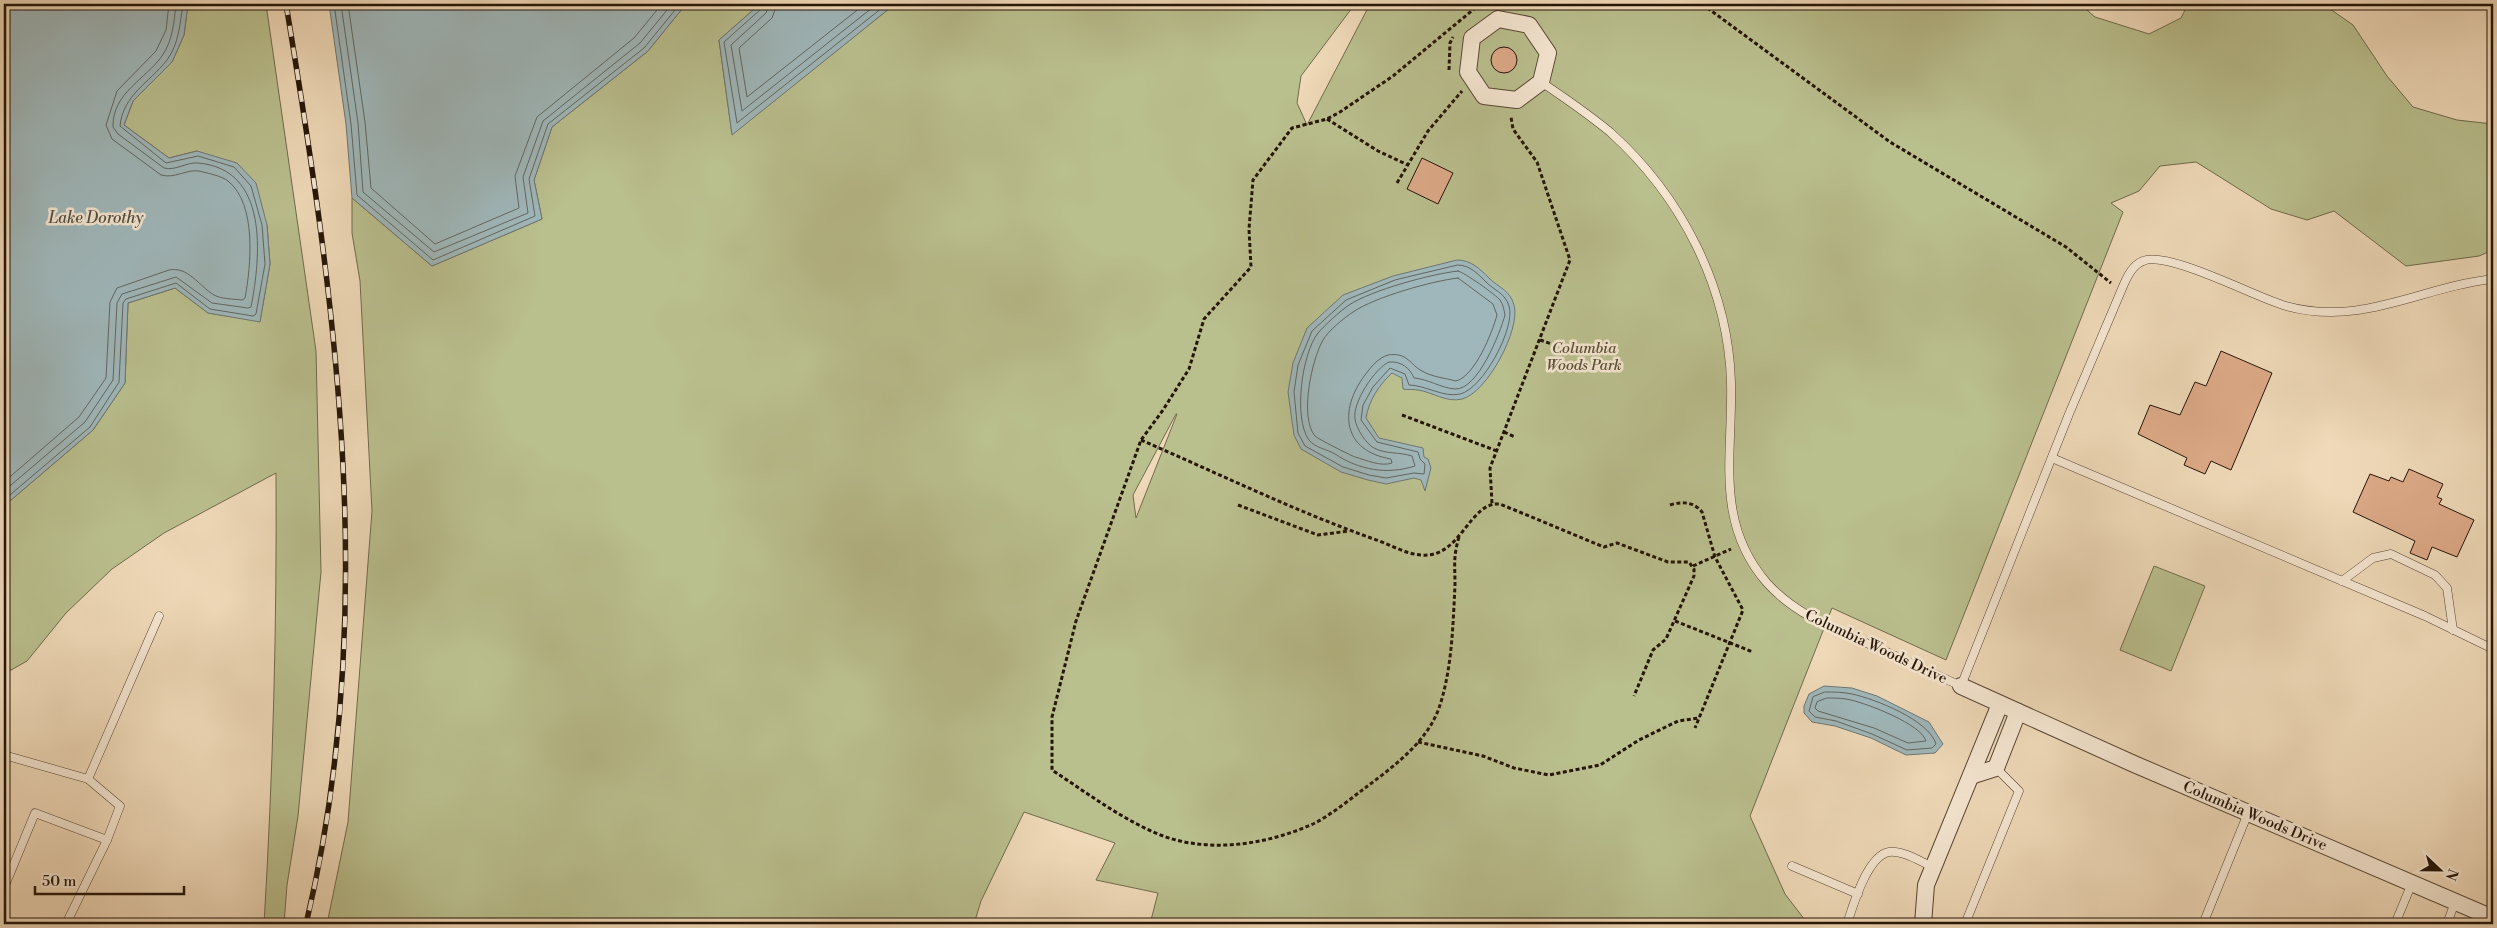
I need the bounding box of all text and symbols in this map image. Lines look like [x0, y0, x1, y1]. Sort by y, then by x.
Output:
water label: Lake Dorothy [48, 208, 144, 228]
park label: Columbia Woods Park [1546, 339, 1622, 375]
street label: Columbia Woods Drive [1802, 606, 1950, 688]
street label: Columbia Woods Drive [2180, 777, 2330, 855]
north arrow [2414, 846, 2464, 896]
scale bar [35, 863, 184, 895]
text: N [2441, 866, 2462, 883]
text: 50 m [42, 872, 76, 891]

